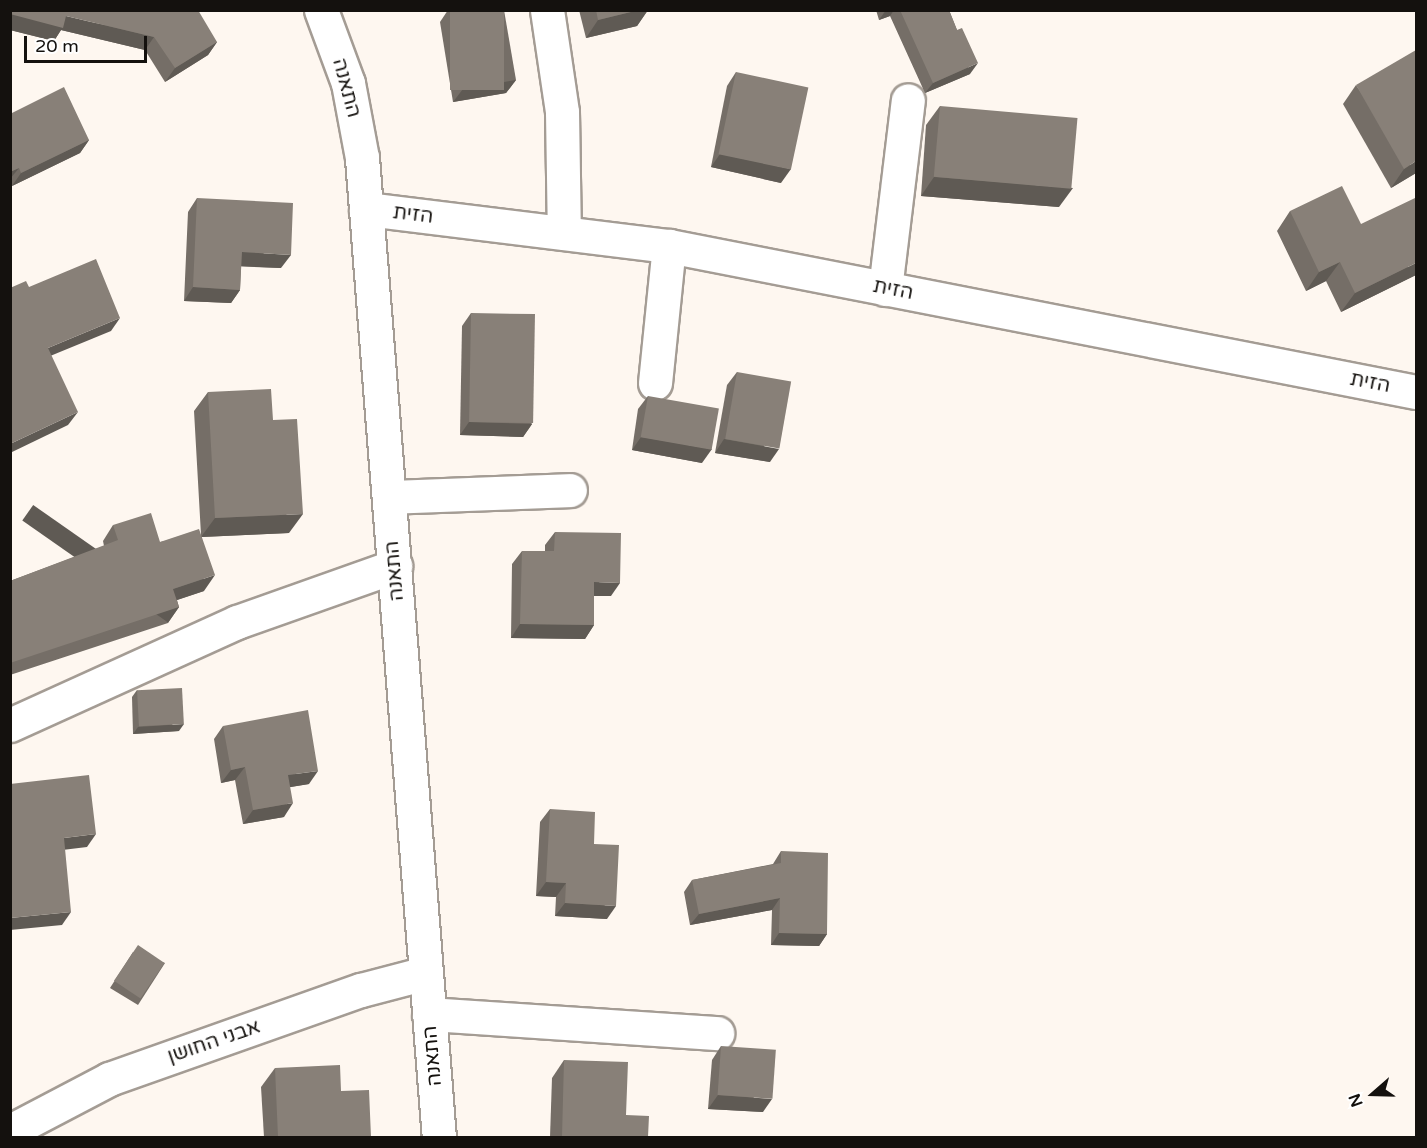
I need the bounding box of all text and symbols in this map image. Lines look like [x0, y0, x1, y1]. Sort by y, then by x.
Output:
scale bar [27, 24, 150, 62]
text: 20 m [35, 35, 79, 57]
street label: התאנה [327, 56, 365, 120]
street label: הזית [391, 201, 435, 229]
street label: הזית [871, 274, 915, 306]
street label: הזית [1348, 367, 1392, 399]
street label: התאנה [380, 540, 410, 602]
street label: אבני החושן [164, 1015, 264, 1069]
street label: התאנה [418, 1025, 448, 1087]
north arrow [1343, 1064, 1403, 1124]
text: N [1344, 1091, 1368, 1110]

